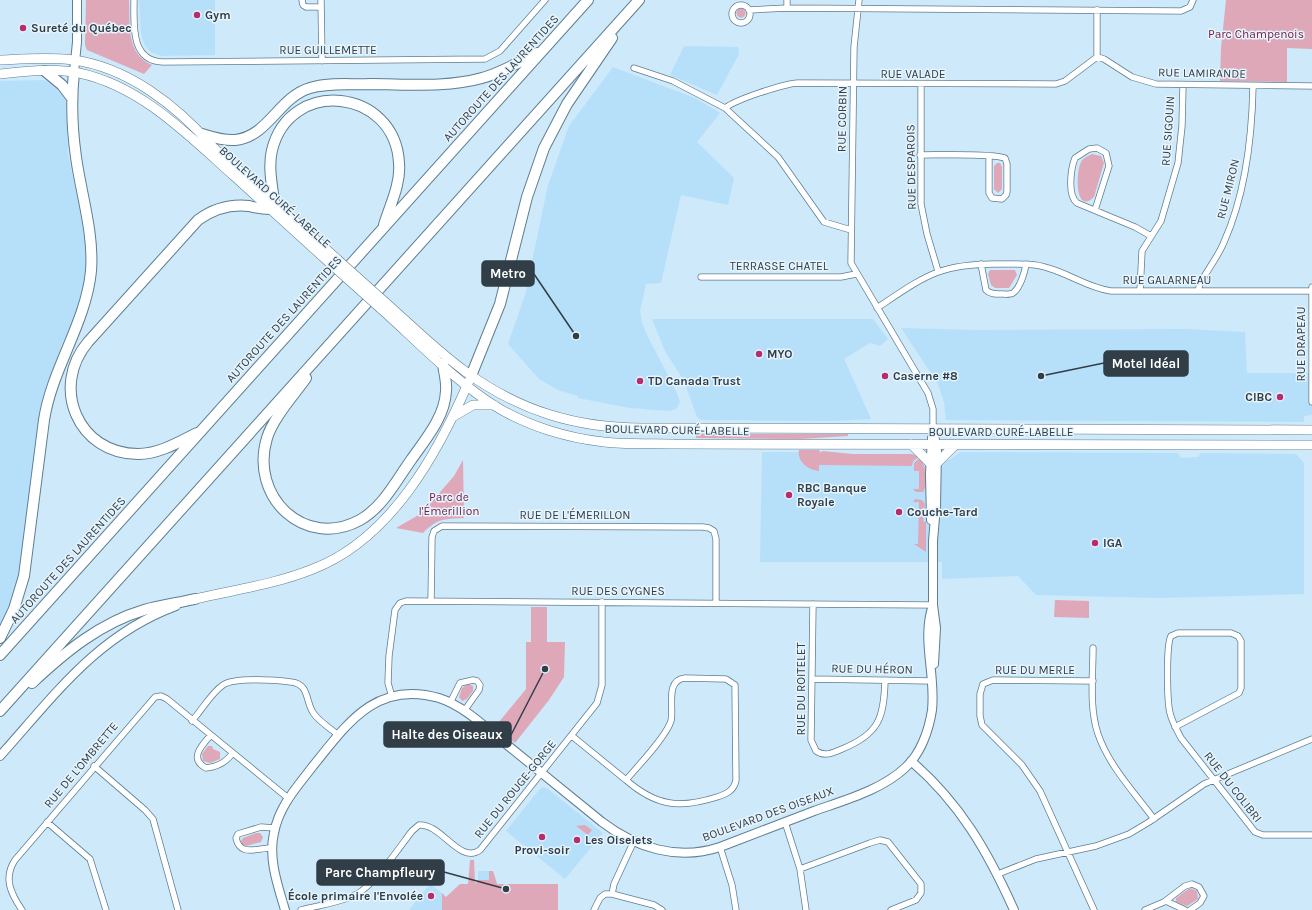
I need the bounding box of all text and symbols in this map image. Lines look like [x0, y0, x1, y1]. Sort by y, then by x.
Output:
place label: Gym [205, 8, 231, 22]
marker: Gym [192, 10, 202, 20]
street label: AUTOROUTE DES LAURENTIDES [440, 12, 562, 144]
place label: Sureté du Québec [31, 21, 132, 35]
marker: Sureté du Québec [18, 23, 28, 33]
park label: Parc Champenois [1208, 27, 1304, 41]
street label: RUE GUILLEMETTE [279, 43, 377, 57]
street label: RUE LAMIRANDE [1158, 65, 1246, 81]
street label: RUE VALADE [880, 67, 946, 81]
street label: RUE CORBIN [834, 86, 850, 152]
street label: RUE SIGOUIN [1159, 95, 1177, 167]
street label: RUE DESPAROIS [903, 124, 919, 210]
street label: BOULEVARD CURÉ-LABELLE [216, 143, 334, 251]
street label: RUE MIRON [1214, 157, 1242, 221]
street label: AUTOROUTE DES LAURENTIDES [223, 253, 345, 385]
street label: TERRASSE CHATEL [730, 259, 829, 273]
callout: Metro [482, 261, 534, 286]
text: Metro [490, 266, 526, 281]
street label: RUE GALARNEAU [1123, 273, 1211, 287]
street label: RUE DRAPEAU [1294, 306, 1308, 382]
place label: MYO [767, 347, 792, 361]
marker: MYO [754, 349, 764, 359]
callout: Motel Idéal [1104, 351, 1188, 376]
text: Motel Idéal [1112, 356, 1180, 371]
place label: Caserne #8 [893, 369, 958, 383]
marker: Caserne #8 [880, 371, 890, 381]
place label: TD Canada Trust [648, 374, 741, 388]
marker: TD Canada Trust [635, 376, 645, 386]
place label: CIBC [1245, 390, 1272, 404]
marker: CIBC [1275, 392, 1285, 402]
street label: BOULEVARD CURÉ-LABELLE [604, 421, 750, 438]
street label: BOULEVARD CURÉ-LABELLE [929, 424, 1073, 439]
place label: RBC Banque Royale [797, 481, 867, 509]
park label: Parc de l'Émerillion [418, 490, 480, 518]
marker: RBC Banque Royale [784, 490, 794, 500]
street label: AUTOROUTE DES LAURENTIDES [7, 494, 129, 626]
place label: Couche-Tard [907, 505, 978, 519]
street label: RUE DE L'ÉMERILLON [519, 507, 631, 522]
marker: Couche-Tard [894, 507, 904, 517]
place label: IGA [1103, 536, 1123, 550]
marker: IGA [1090, 538, 1100, 548]
street label: RUE DES CYGNES [571, 584, 665, 598]
street label: RUE DU ROITELET [794, 643, 808, 735]
street label: RUE DU HÉRON [831, 660, 913, 677]
street label: RUE DU MERLE [995, 663, 1075, 677]
street label: RUE DE L'OMBRETTE [41, 719, 121, 811]
callout: Halte des Oiseaux [384, 722, 511, 747]
text: Halte des Oiseaux [392, 727, 502, 742]
street label: RUE DU ROUGE-GORGE [471, 737, 559, 841]
street label: RUE DU COLIBRI [1201, 749, 1265, 825]
street label: BOULEVARD DES OISEAUX [700, 784, 836, 844]
marker: Provi-soir [537, 832, 547, 842]
place label: Les Oiselets [585, 833, 653, 847]
marker: Les Oiselets [572, 835, 582, 845]
place label: Provi-soir [515, 843, 570, 857]
callout: Parc Champfleury [317, 860, 444, 885]
text: Parc Champfleury [325, 865, 435, 880]
place label: École primaire l'Envolée [288, 888, 423, 903]
marker: École primaire l'Envolée [426, 891, 436, 901]

